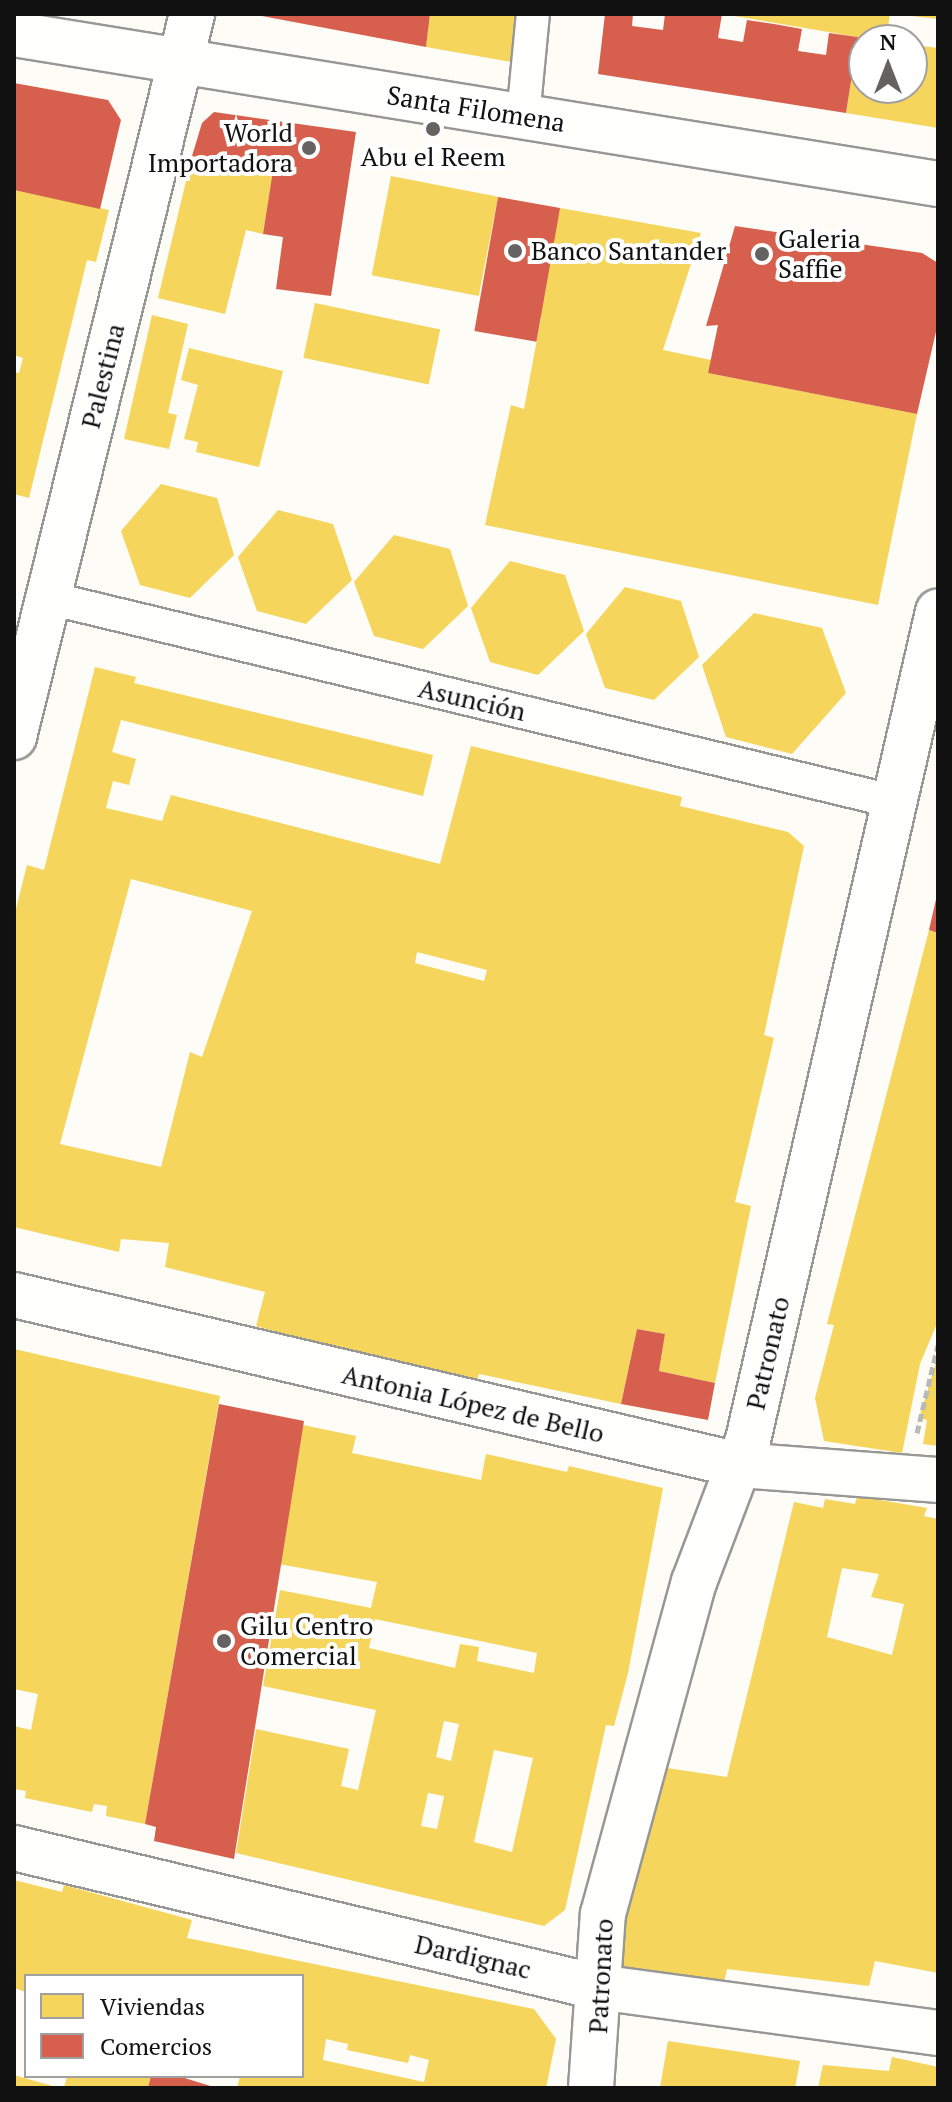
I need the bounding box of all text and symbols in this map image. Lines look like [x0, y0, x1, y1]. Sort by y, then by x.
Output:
north arrow [848, 24, 928, 104]
text: N [880, 27, 896, 56]
street label: Santa Filomena [385, 80, 567, 138]
place label: World Importadora [148, 117, 293, 178]
marker: Abu el Reem [424, 120, 442, 138]
marker: World Importadora [300, 139, 318, 157]
place label: Abu el Reem [360, 141, 506, 173]
place label: Galeria Saffie [778, 223, 861, 284]
place label: Banco Santander [531, 235, 726, 267]
marker: Banco Santander [506, 242, 524, 260]
marker: Galeria Saffie [753, 245, 771, 263]
street label: Palestina [75, 320, 131, 432]
street label: Asunción [415, 673, 529, 727]
street label: Patronato [740, 1293, 796, 1413]
street label: Antonia López de Bello [339, 1359, 607, 1449]
place label: Gilu Centro Comercial [240, 1610, 373, 1672]
marker: Gilu Centro Comercial [215, 1632, 233, 1650]
street label: Patronato [582, 1918, 620, 2034]
street label: Dardignac [412, 1929, 534, 1985]
legend [24, 1974, 304, 2078]
text: Viviendas [100, 1990, 205, 2022]
text: Comercios [100, 2030, 212, 2062]

